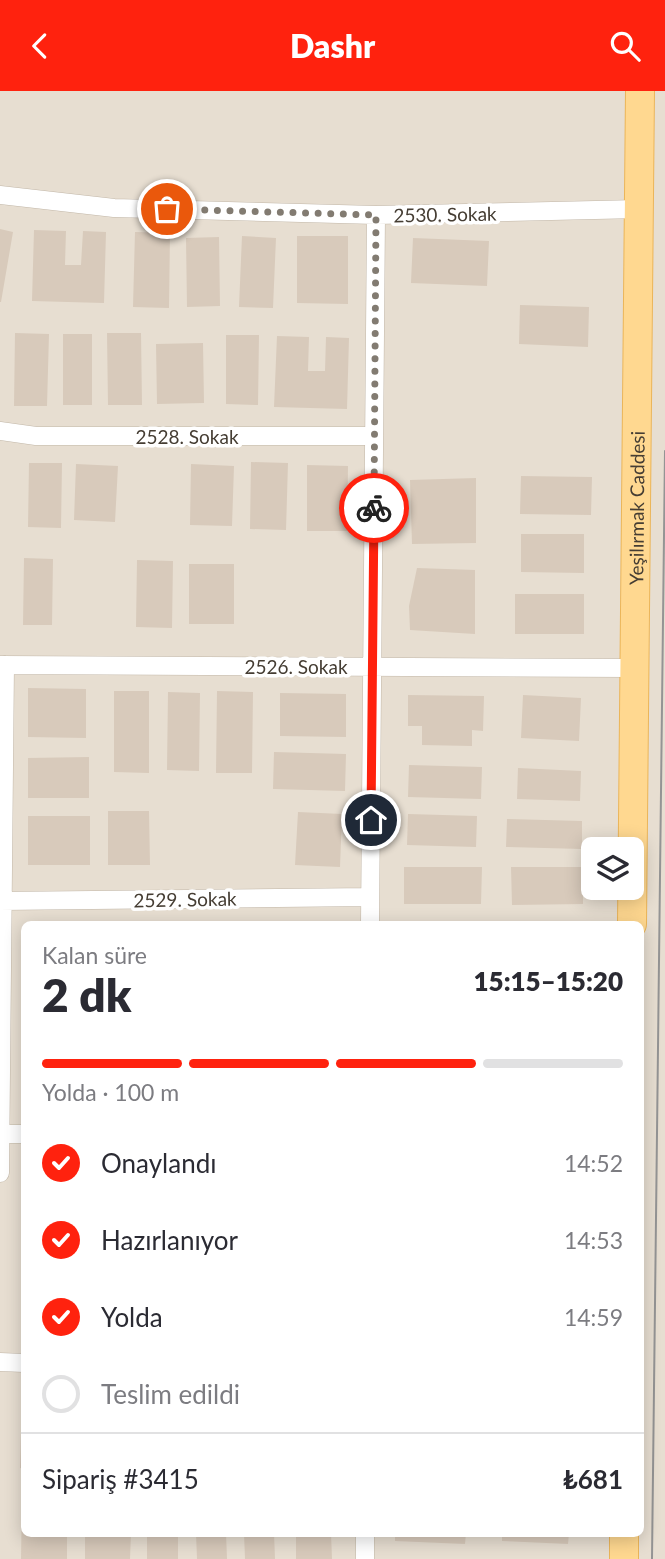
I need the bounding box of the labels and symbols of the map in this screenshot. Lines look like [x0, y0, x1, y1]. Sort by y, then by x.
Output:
pin [137, 179, 197, 239]
street label: 2530. Sokak [393, 202, 497, 226]
street label: 2528. Sokak [135, 425, 239, 448]
street label: Yeşilırmak Caddesi [624, 431, 648, 585]
courier [339, 473, 409, 543]
street label: 2526. Sokak [244, 655, 348, 678]
pin [341, 790, 401, 850]
street label: 2529. Sokak [133, 887, 237, 911]

